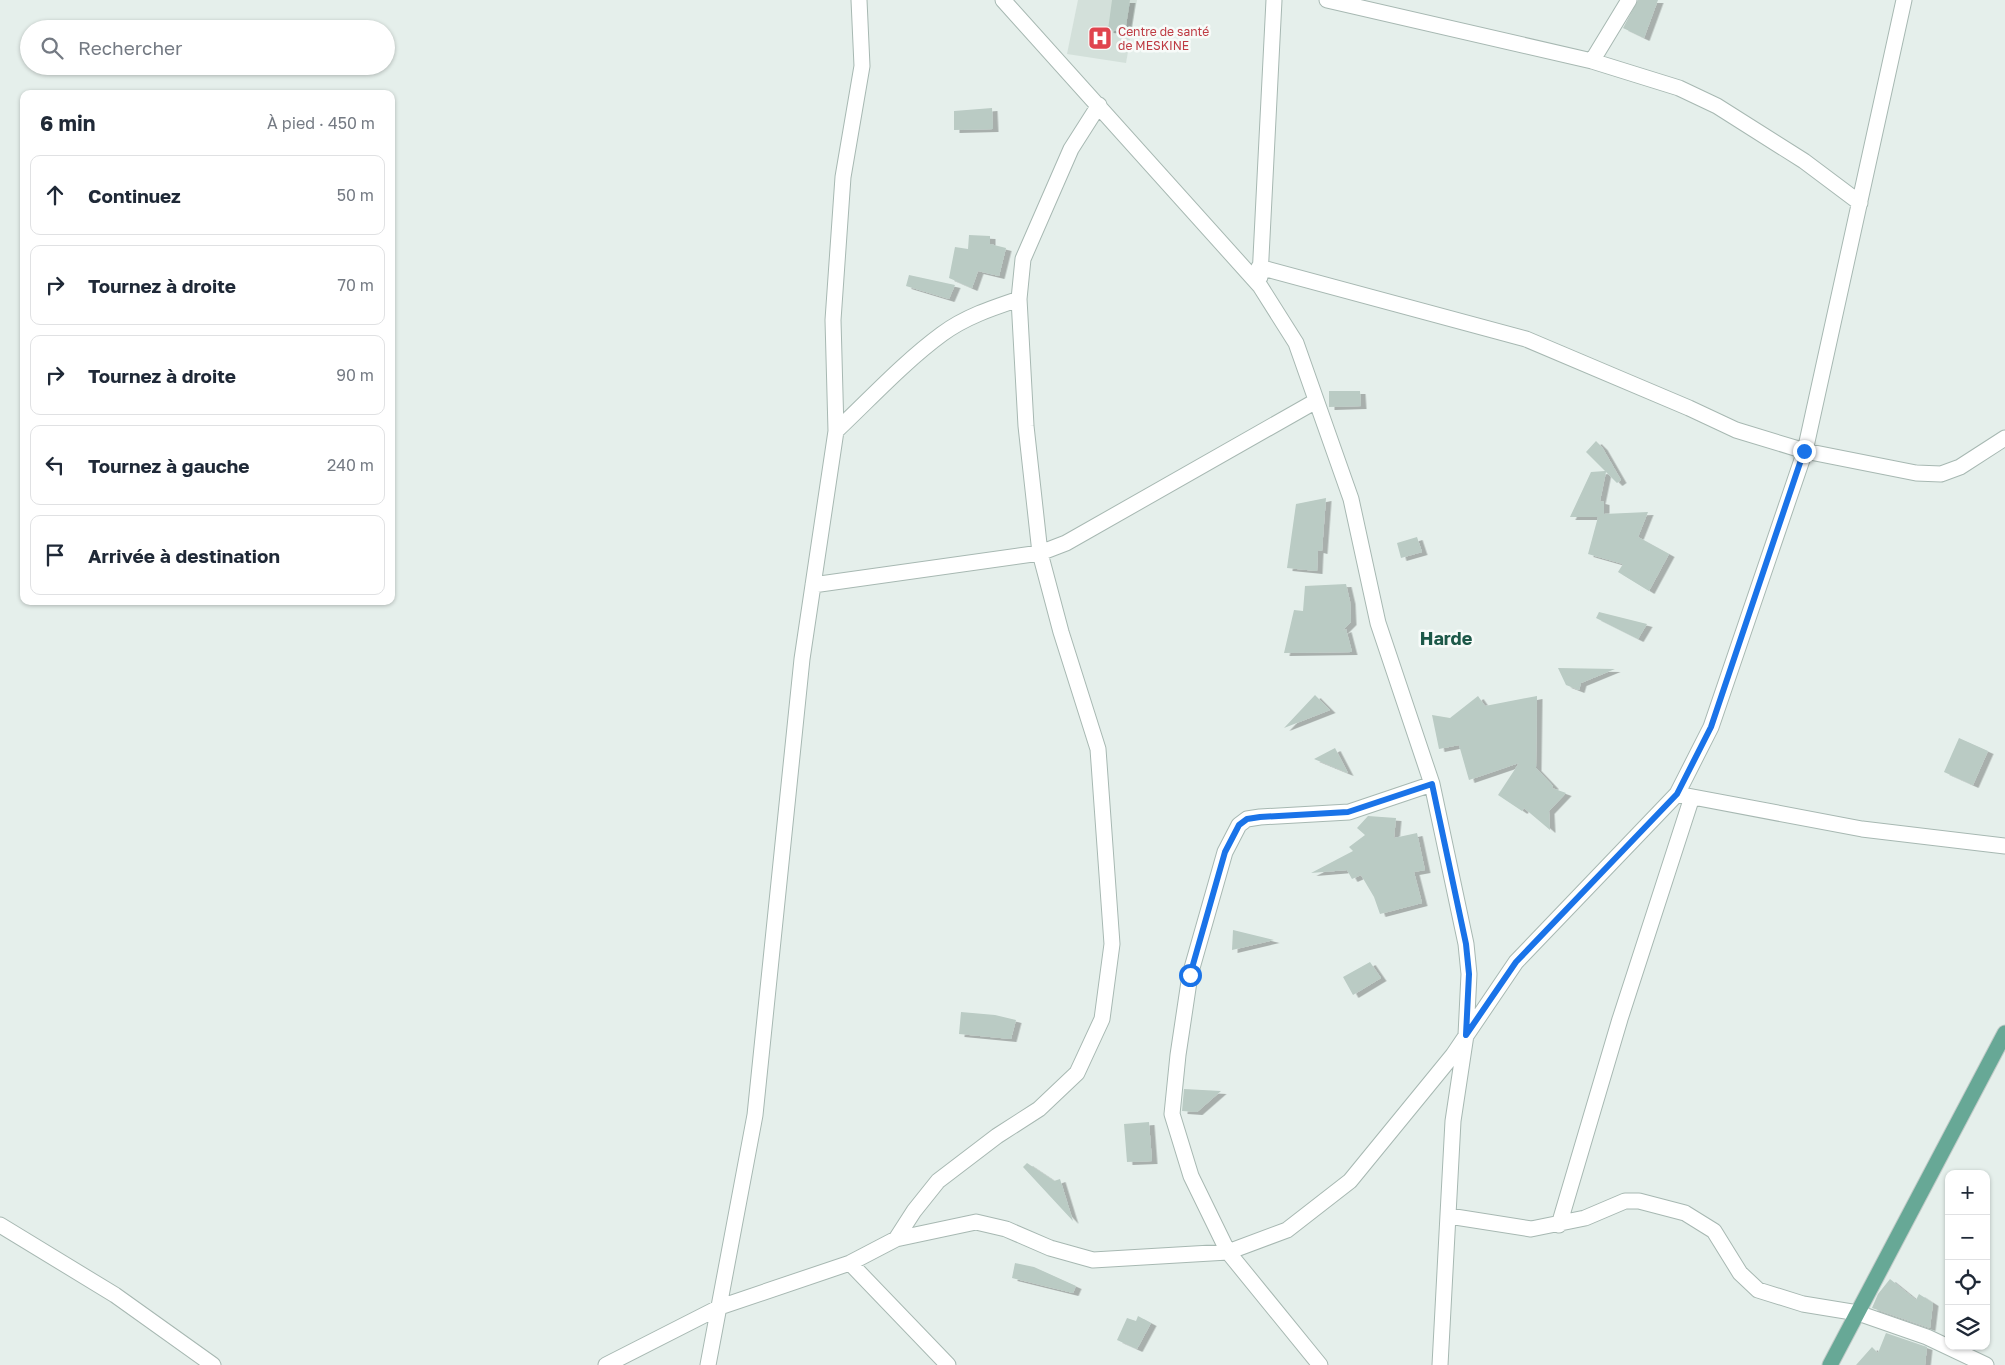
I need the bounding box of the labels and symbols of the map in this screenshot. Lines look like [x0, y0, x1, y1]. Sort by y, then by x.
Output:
place label: Centre de santé de MESKINE [1118, 24, 1209, 53]
hospital icon: Centre de santé de MESKINE [1087, 25, 1113, 51]
route end [1793, 440, 1816, 463]
district label: Harde [1420, 627, 1473, 649]
route start [1179, 964, 1202, 987]

